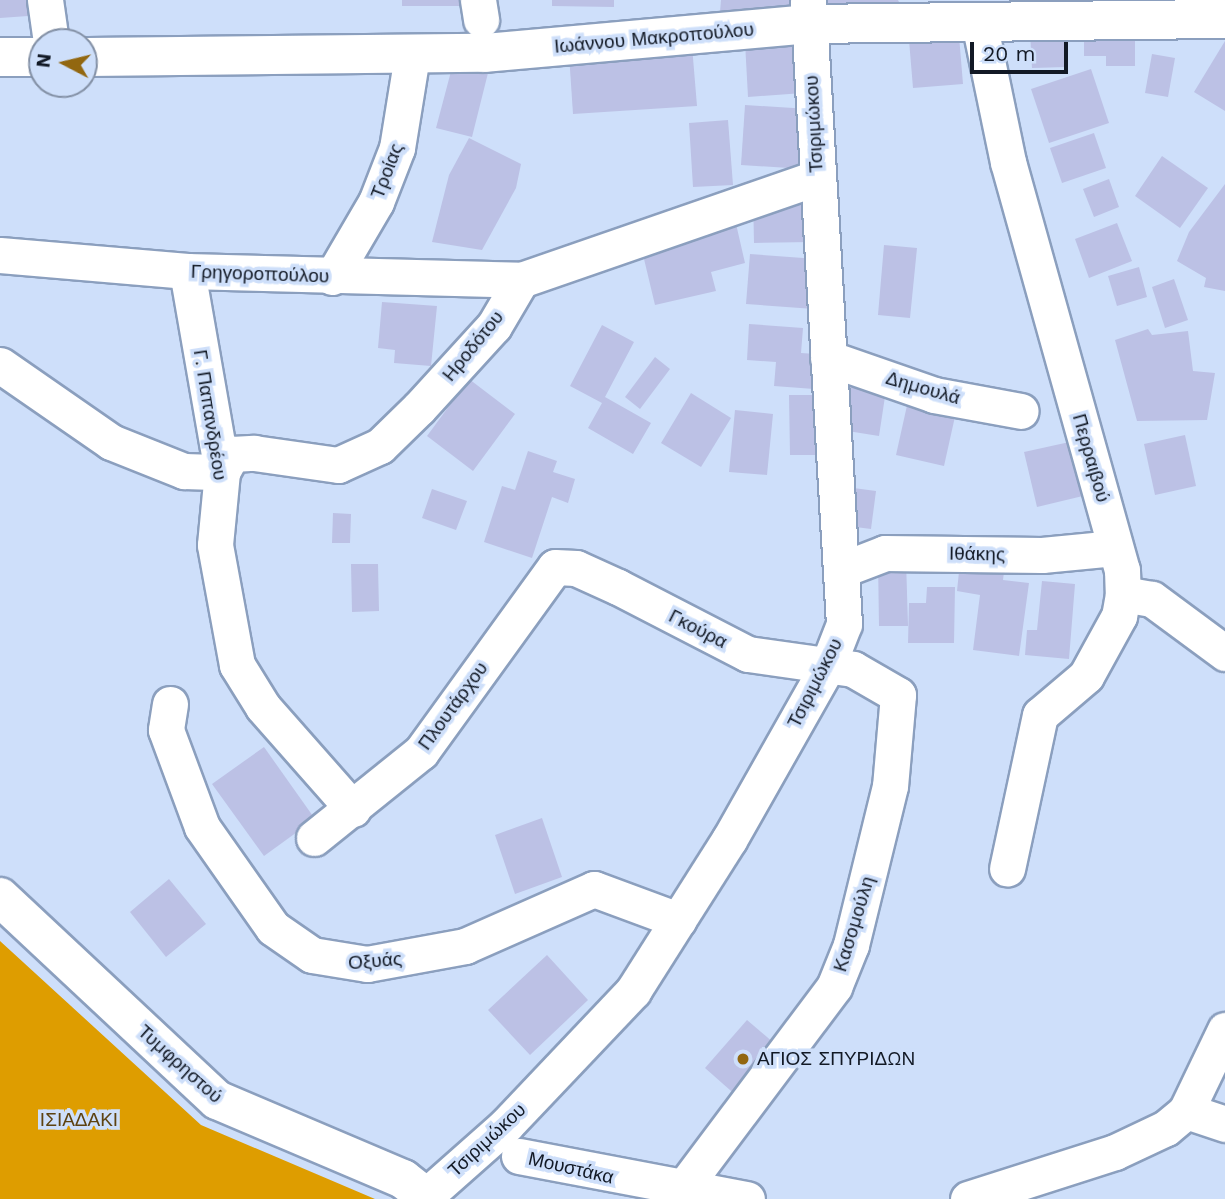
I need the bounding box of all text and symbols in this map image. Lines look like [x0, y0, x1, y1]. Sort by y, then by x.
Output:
street label: Ιωάννου Μακροπούλου [553, 18, 755, 58]
north arrow [28, 28, 98, 98]
scale bar [973, 28, 1071, 72]
text: 20 m [983, 41, 1035, 66]
text: N [31, 52, 56, 69]
street label: Τσιριμώκου [800, 75, 828, 173]
street label: Τροίας [366, 140, 408, 202]
street label: Γρηγοροπούλου [190, 260, 330, 288]
street label: Ηροδότου [438, 306, 508, 386]
street label: Γ. Παπανδρέου [188, 348, 232, 482]
street label: Δημουλά [883, 367, 963, 409]
street label: Περραιβού [1068, 411, 1114, 505]
street label: Ιθάκης [949, 542, 1005, 566]
street label: Γκούρα [665, 605, 731, 653]
street label: Τσιριμώκου [783, 634, 847, 732]
street label: Πλουτάρχου [413, 657, 493, 755]
street label: Κασομούλη [829, 874, 879, 974]
street label: Οξυάς [347, 947, 403, 975]
street label: Τυμφρηστού [133, 1020, 227, 1108]
place label: ΑΓΙΟΣ ΣΠΥΡΙΔΩΝ [757, 1048, 915, 1070]
marker: ΑΓΙΟΣ ΣΠΥΡΙΔΩΝ [735, 1051, 751, 1067]
street label: Τσιριμώκου [444, 1098, 530, 1182]
park label: ΙΣΙΑΔΑΚΙ [40, 1109, 118, 1131]
street label: Μουστάκα [526, 1147, 616, 1189]

